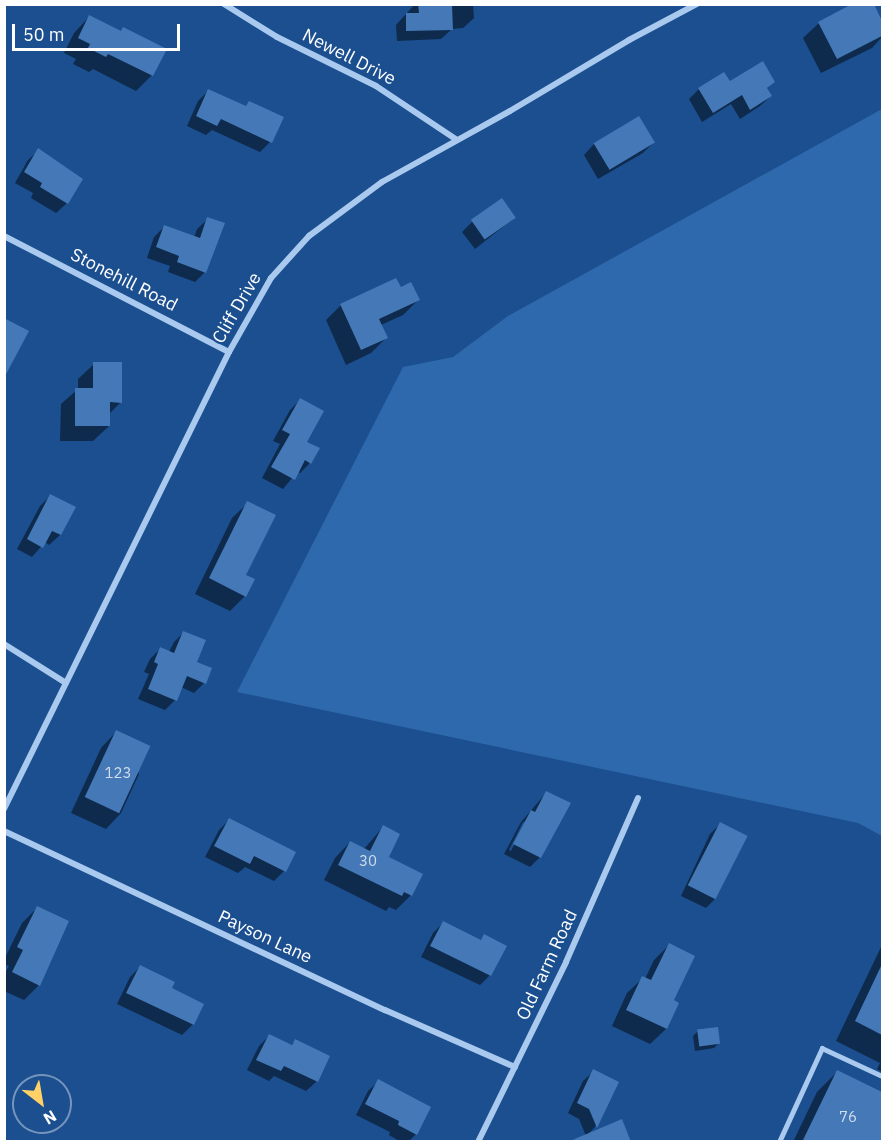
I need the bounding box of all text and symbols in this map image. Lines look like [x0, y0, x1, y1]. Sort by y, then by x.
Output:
scale bar [15, 12, 183, 50]
text: 50 m [23, 23, 65, 46]
street label: Newell Drive [299, 24, 399, 90]
street label: Stonehill Road [67, 244, 181, 316]
street label: Cliff Drive [208, 269, 266, 347]
house number: 123 [105, 764, 131, 782]
house number: 30 [359, 852, 377, 870]
street label: Payson Lane [215, 906, 315, 968]
street label: Old Farm Road [512, 906, 582, 1024]
north arrow [12, 1074, 72, 1134]
text: N [40, 1106, 60, 1129]
house number: 76 [839, 1108, 857, 1126]

